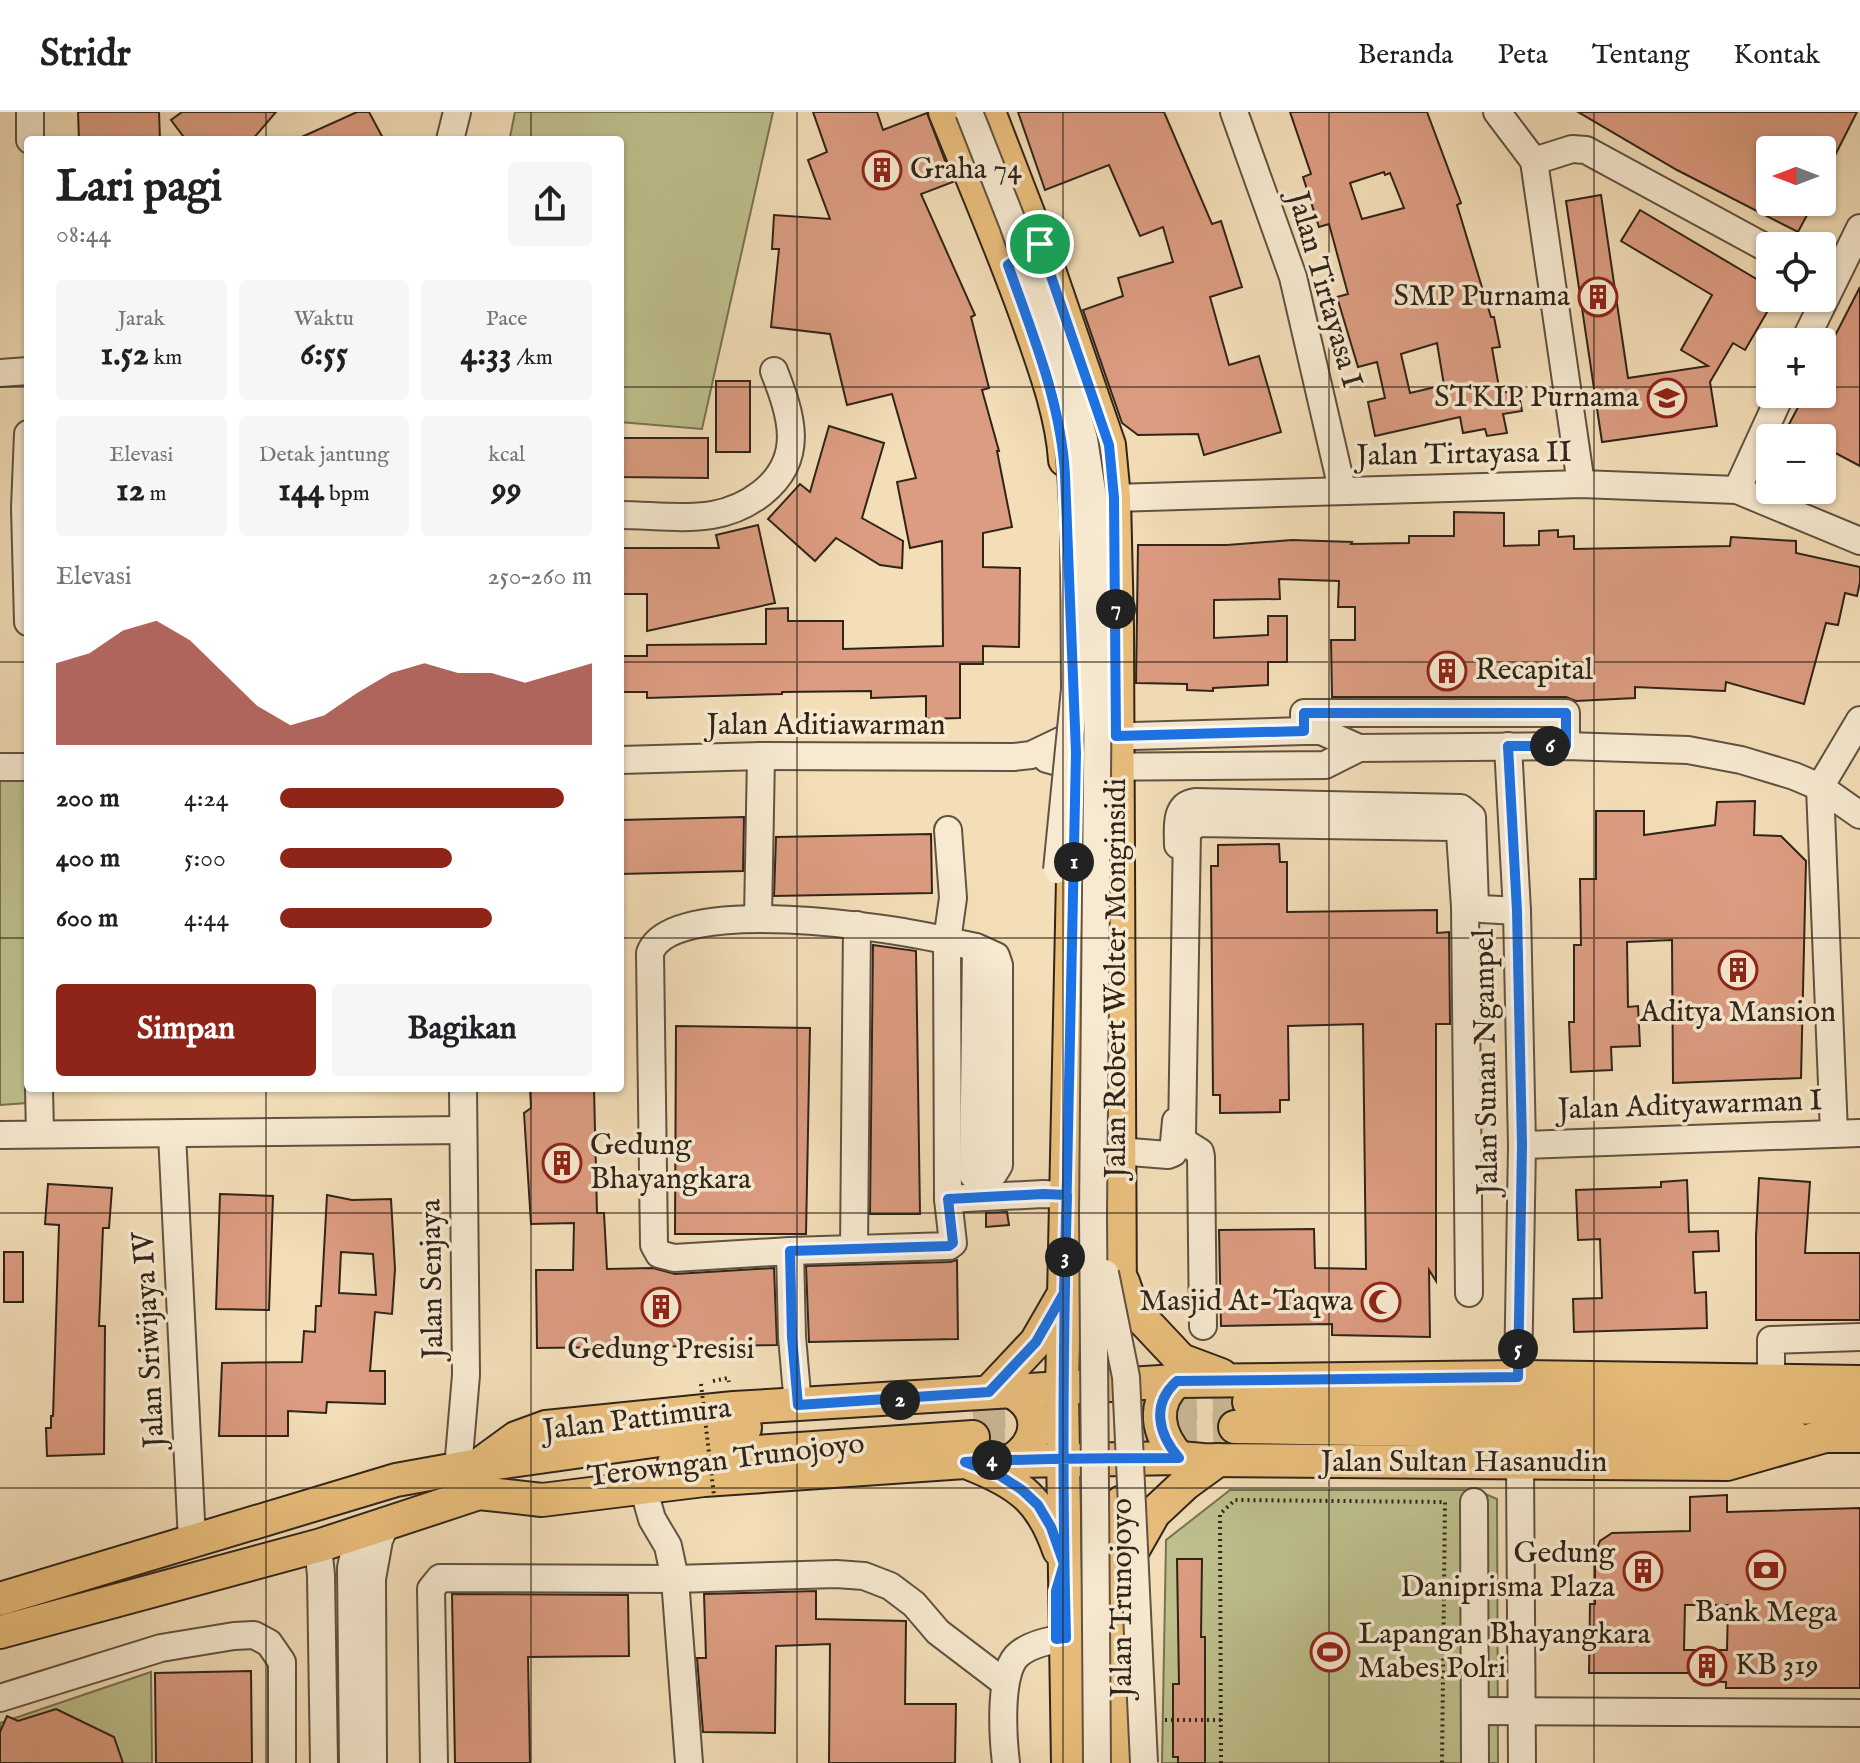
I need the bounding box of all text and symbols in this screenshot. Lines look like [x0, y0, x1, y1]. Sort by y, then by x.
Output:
text: Stridr [40, 31, 131, 79]
text: Beranda [1358, 38, 1453, 73]
text: Peta [1497, 38, 1548, 73]
text: Tentang [1592, 38, 1689, 73]
text: Kontak [1733, 38, 1820, 73]
north arrow [1756, 136, 1836, 216]
map controls [1756, 136, 1836, 504]
building icon: Graha 74 [861, 149, 903, 191]
place label: Graha 74 [910, 151, 1022, 189]
text: Lari pagi [56, 160, 222, 216]
button: share [508, 162, 592, 246]
street label: Jalan Tirtayasa I [1277, 185, 1370, 393]
pin [1006, 210, 1074, 278]
text: 08:44 [56, 218, 111, 251]
icon: arrive [1018, 222, 1062, 266]
button: locate [1756, 232, 1836, 312]
building icon: SMP Purnama [1577, 276, 1619, 318]
place label: SMP Purnama [1394, 278, 1570, 316]
text: Jarak [118, 305, 165, 333]
text: Waktu [294, 305, 354, 333]
text: Pace [486, 305, 527, 333]
button: + [1756, 328, 1836, 408]
text: 1.52 [100, 333, 149, 376]
text: 6:55 [300, 333, 348, 376]
text: 4:33 [461, 333, 512, 376]
text: km [149, 344, 182, 372]
text: /km [512, 344, 553, 372]
school or university icon: STKIP Purnama [1646, 377, 1688, 419]
place label: STKIP Purnama [1434, 379, 1639, 417]
button: − [1756, 424, 1836, 504]
street label: Jalan Tirtayasa II [1353, 434, 1572, 476]
text: Elevasi [109, 441, 173, 469]
text: Detak jantung [259, 441, 389, 469]
text: kcal [488, 441, 525, 469]
text: 12 [116, 469, 145, 512]
text: 144 [278, 469, 324, 512]
text: 99 [492, 469, 522, 512]
text: m [145, 480, 167, 508]
text: bpm [324, 480, 370, 508]
text: Elevasi [56, 560, 132, 593]
text: 250–260 m [487, 560, 592, 593]
pin: 7 [1096, 589, 1136, 629]
text: 7 [1111, 595, 1121, 623]
building icon: Recapital [1426, 650, 1468, 692]
place label: Recapital [1475, 652, 1594, 690]
street label: Jalan Aditiawarman [703, 707, 946, 745]
pin: 6 [1530, 726, 1570, 766]
text: 6 [1545, 732, 1555, 760]
street label: Jalan Robert Wolter Monginsidi [1098, 778, 1136, 1181]
text: 200 m [56, 782, 120, 815]
text: 4:24 [184, 782, 229, 815]
text: 400 m [56, 842, 120, 875]
text: 5:00 [184, 842, 226, 875]
pin: 1 [1054, 842, 1094, 882]
text: 1 [1070, 848, 1078, 876]
text: 600 m [56, 902, 118, 935]
text: 4:44 [184, 902, 229, 935]
street label: Jalan Sunan Ngampel [1466, 928, 1508, 1198]
building icon: Aditya Mansion [1717, 949, 1759, 991]
button: Simpan [56, 984, 316, 1076]
button: Bagikan [332, 984, 592, 1076]
place label: Aditya Mansion [1639, 994, 1836, 1032]
street label: Jalan Adityawarman I [1554, 1082, 1823, 1130]
place label: Gedung Bhayangkara [590, 1127, 751, 1199]
building icon: Gedung Bhayangkara [541, 1142, 583, 1184]
street label: Jalan Senjaya [413, 1198, 453, 1363]
street label: Jalan Sriwijaya IV [125, 1230, 175, 1452]
pin: 3 [1045, 1237, 1085, 1277]
text: 3 [1061, 1243, 1069, 1271]
mosque icon: Masjid At-Taqwa [1360, 1281, 1402, 1323]
place label: Masjid At-Taqwa [1139, 1283, 1353, 1321]
building icon: Gedung Presisi [640, 1286, 682, 1328]
pin: 5 [1498, 1329, 1538, 1369]
place label: Gedung Presisi [567, 1331, 755, 1369]
text: 5 [1514, 1335, 1522, 1363]
pin: 2 [880, 1380, 920, 1420]
text: 2 [895, 1386, 905, 1414]
street label: Jalan Pattimura [538, 1390, 733, 1451]
street label: Terowngan Trunojoyo [585, 1425, 867, 1497]
pin: 4 [972, 1440, 1012, 1480]
street label: Jalan Sultan Hasanudin [1318, 1444, 1607, 1482]
text: 4 [987, 1446, 997, 1474]
street label: Jalan Trunojoyo [1104, 1498, 1142, 1701]
place label: Gedung Daniprisma Plaza [1400, 1535, 1616, 1607]
bank icon: Bank Mega [1745, 1549, 1787, 1591]
building icon: Gedung Daniprisma Plaza [1622, 1550, 1664, 1592]
place label: Bank Mega [1695, 1594, 1837, 1632]
place label: Lapangan Bhayangkara Mabes Polri [1358, 1616, 1651, 1688]
sports icon: Lapangan Bhayangkara Mabes Polri [1309, 1631, 1351, 1673]
building icon: KB 319 [1686, 1645, 1728, 1687]
place label: KB 319 [1735, 1647, 1819, 1685]

